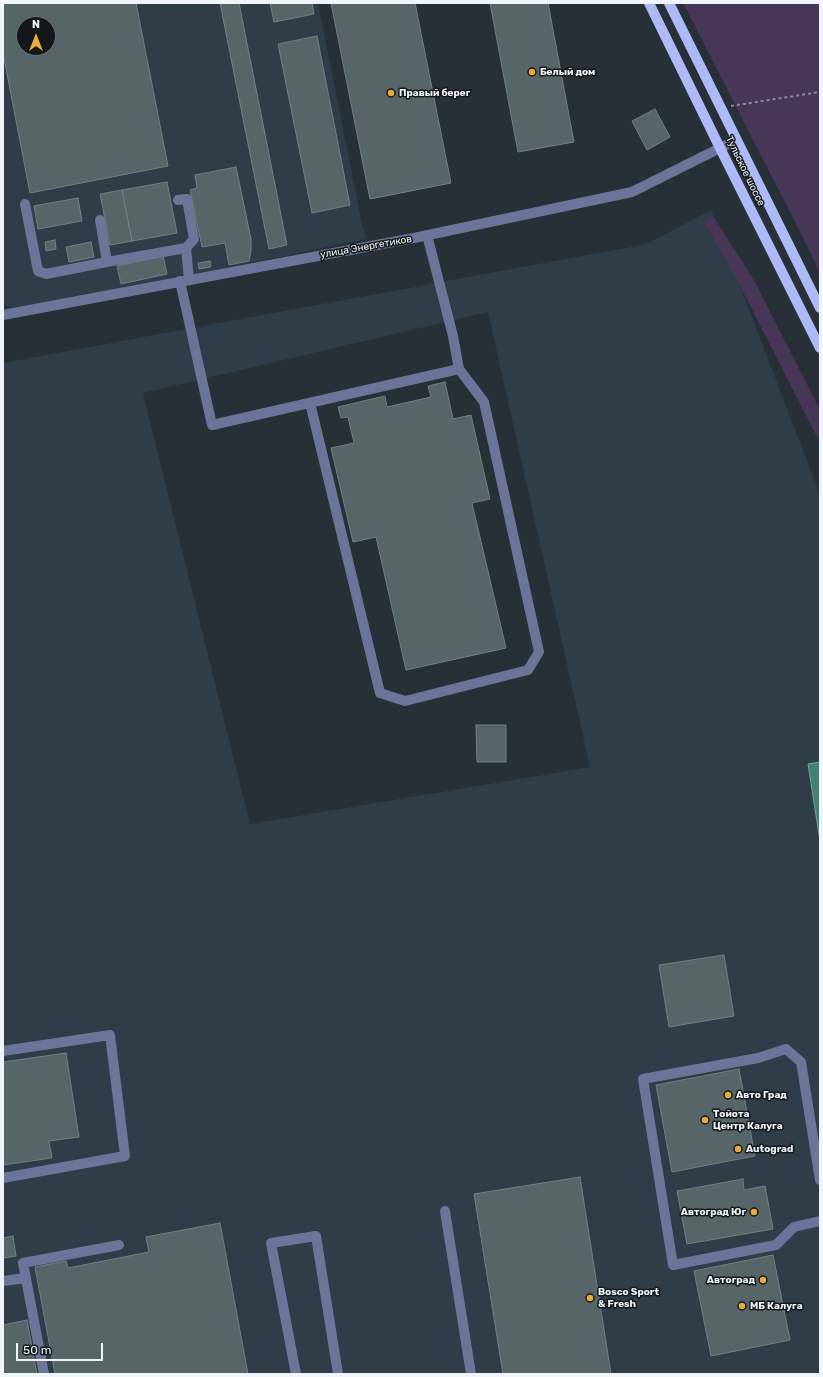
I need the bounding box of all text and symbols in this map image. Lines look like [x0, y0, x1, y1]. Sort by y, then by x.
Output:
north arrow [16, 16, 56, 56]
text: N [32, 18, 40, 31]
place label: Белый дом [540, 66, 595, 78]
marker: Белый дом [527, 67, 537, 77]
place label: Правый берег [399, 87, 470, 99]
marker: Правый берег [386, 88, 396, 98]
street label: Тульское шоссе [723, 134, 767, 208]
street label: улица Энергетиков [319, 233, 413, 261]
place label: Авто Град [736, 1089, 787, 1101]
marker: Авто Град [723, 1090, 733, 1100]
place label: Тойота Центр Калуга [713, 1108, 783, 1132]
marker: Тойота Центр Калуга [700, 1115, 710, 1125]
place label: Autograd [746, 1143, 793, 1155]
marker: Autograd [733, 1144, 743, 1154]
place label: Автоград Юг [681, 1206, 746, 1218]
marker: Автоград Юг [749, 1207, 759, 1217]
place label: Автоград [707, 1274, 755, 1286]
marker: Автоград [758, 1275, 768, 1285]
place label: Bosco Sport & Fresh [598, 1286, 659, 1310]
marker: Bosco Sport & Fresh [585, 1293, 595, 1303]
place label: МБ Калуга [750, 1300, 803, 1312]
marker: МБ Калуга [737, 1301, 747, 1311]
scale bar [18, 1335, 105, 1361]
text: 50 m [23, 1343, 51, 1357]

